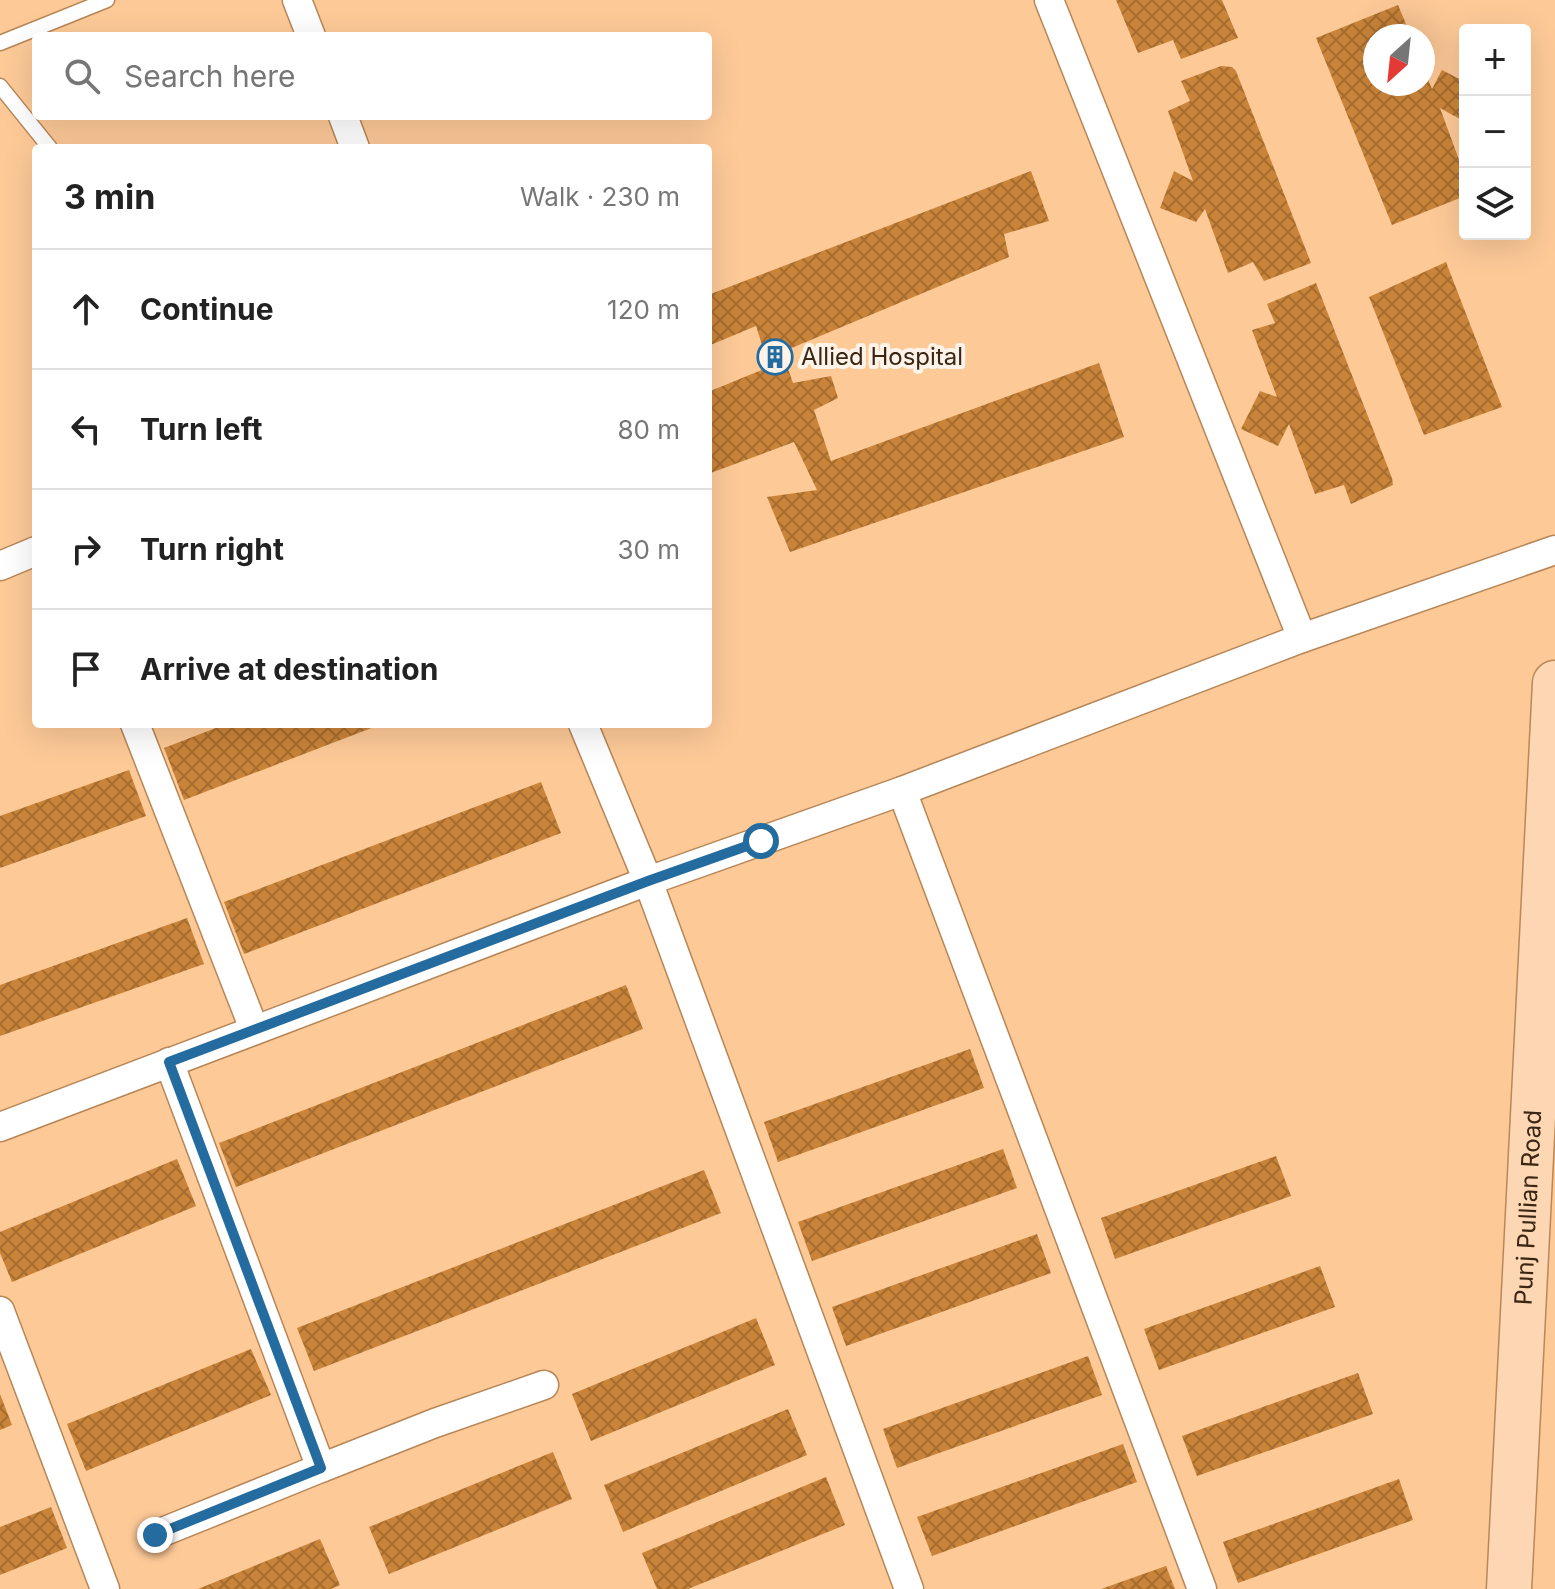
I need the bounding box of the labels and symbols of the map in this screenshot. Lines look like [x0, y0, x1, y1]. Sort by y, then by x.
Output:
north arrow [1363, 24, 1435, 96]
building icon: Allied Hospital [756, 338, 794, 376]
place label: Allied Hospital [801, 342, 963, 371]
route start [743, 823, 779, 859]
street label: Punj Pullian Road [1508, 1109, 1547, 1306]
route end [137, 1517, 173, 1553]

